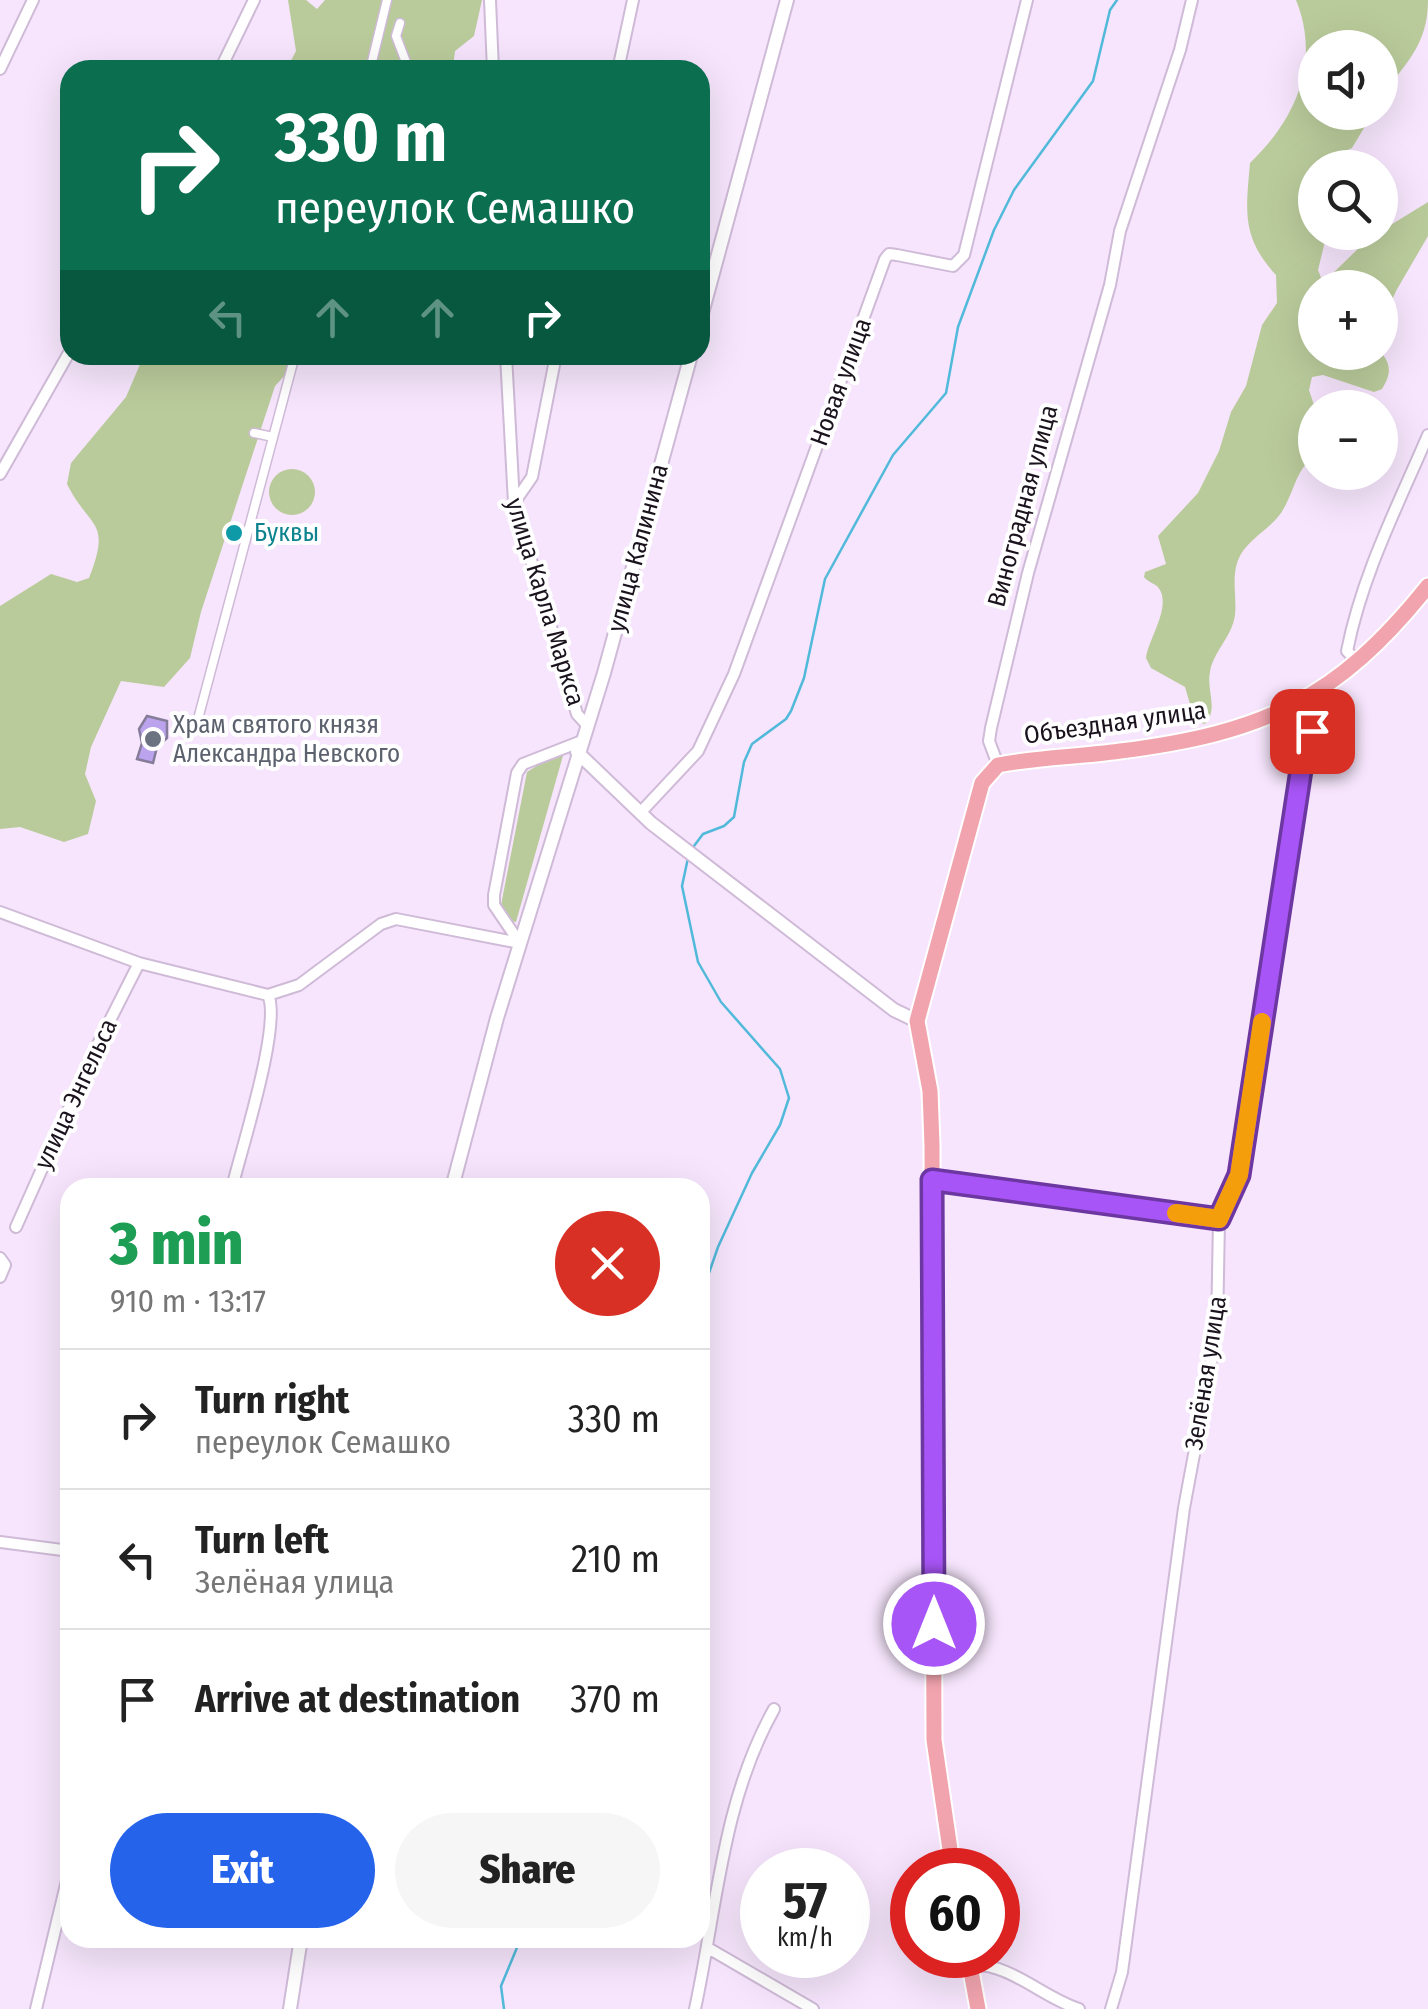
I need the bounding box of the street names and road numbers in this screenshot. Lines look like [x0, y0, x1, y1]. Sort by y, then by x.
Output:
street label: Новая улица [804, 314, 878, 450]
street label: Виноградная улица [982, 402, 1064, 610]
street label: улица Калинина [601, 461, 675, 635]
street label: улица Карла Маркса [499, 495, 591, 709]
street label: Объездная улица [1022, 695, 1208, 751]
street label: улица Энгельса [28, 1014, 124, 1174]
street label: Зелёная улица [1179, 1294, 1233, 1452]

